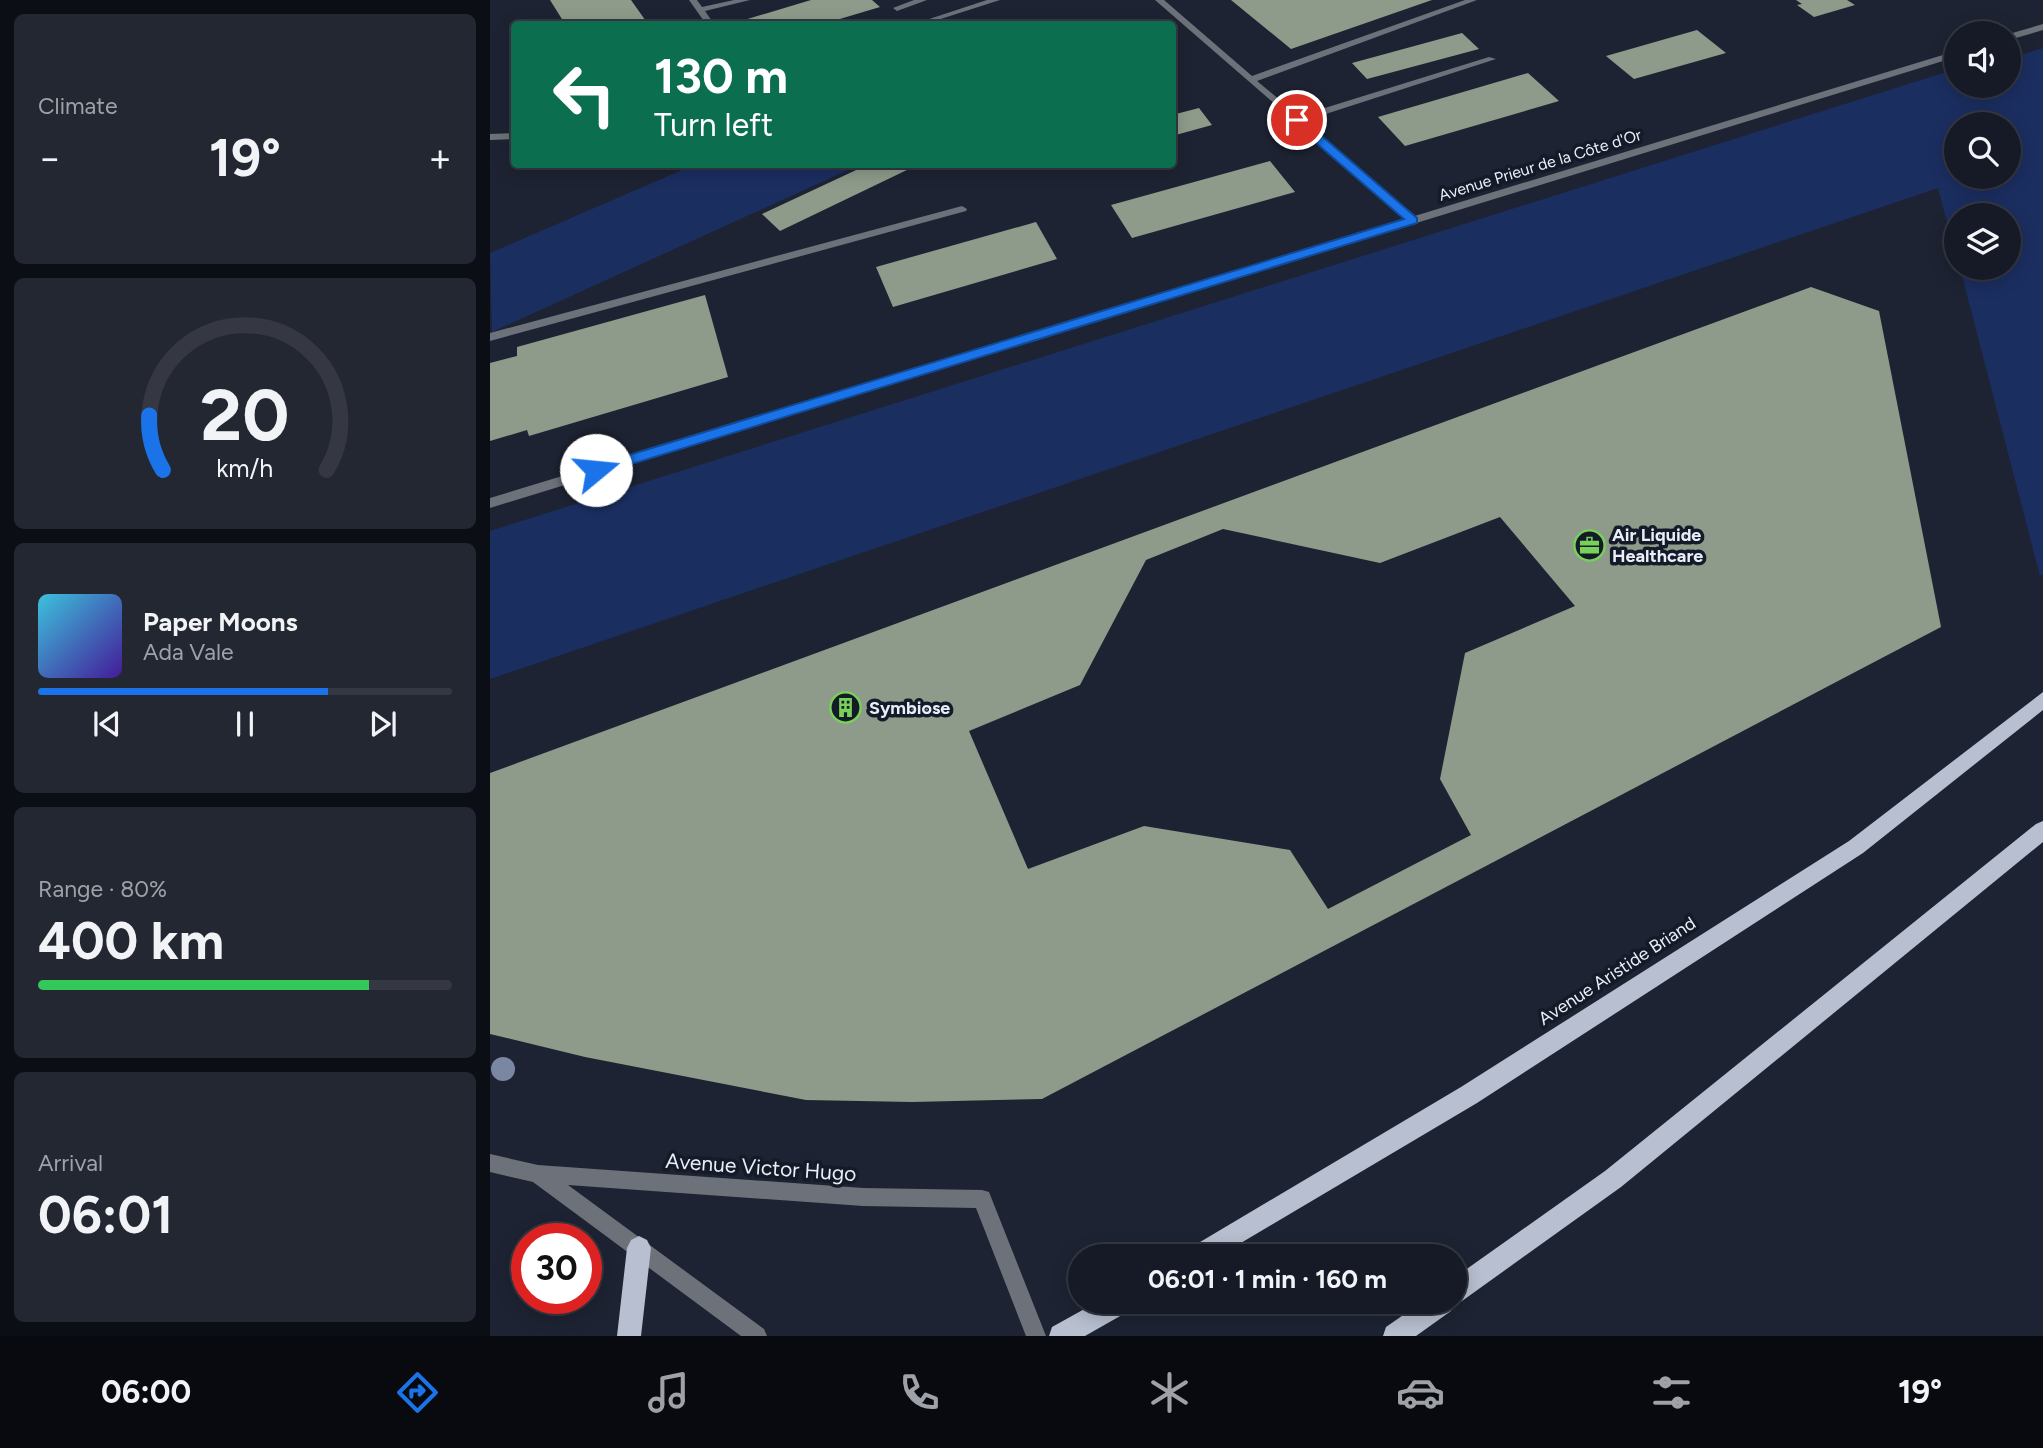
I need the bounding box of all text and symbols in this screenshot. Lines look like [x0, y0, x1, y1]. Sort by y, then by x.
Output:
map controls [1944, 21, 2021, 280]
button: sound [1944, 21, 2021, 98]
text: 130 m [654, 46, 788, 105]
icon: left [539, 49, 630, 140]
pin [1267, 90, 1327, 150]
text: Climate [38, 92, 117, 120]
icon: arrive [1278, 101, 1316, 139]
text: Turn left [654, 106, 773, 144]
button: search [1944, 112, 2021, 189]
street label: Avenue Prieur de la Côte d'Or [1436, 125, 1644, 205]
text: 19° [209, 127, 281, 189]
text: − [38, 135, 62, 181]
text: + [428, 135, 452, 181]
button: layers [1944, 203, 2021, 280]
text: 20 [200, 371, 290, 458]
position arrow [559, 433, 633, 507]
text: km/h [216, 452, 274, 482]
place label: Air Liquide Healthcare [1612, 524, 1703, 567]
office icon: Air Liquide Healthcare [1572, 528, 1606, 562]
text: Paper Moons [143, 606, 298, 638]
text: Ada Vale [143, 638, 234, 666]
building icon: Symbiose [829, 691, 863, 725]
place label: Symbiose [869, 697, 950, 719]
icon: previous [88, 705, 126, 743]
icon: pause [226, 705, 264, 743]
icon: next [364, 705, 402, 743]
text: Range · 80% [38, 875, 167, 903]
text: 400 km [38, 910, 224, 972]
street label: Avenue Aristide Briand [1534, 912, 1700, 1030]
street label: Avenue Victor Hugo [665, 1148, 857, 1186]
text: Arrival [38, 1149, 103, 1177]
text: 06:01 [38, 1184, 173, 1246]
speed limit sign: 30 [511, 1223, 602, 1314]
text: 06:01 · 1 min · 160 m [1148, 1263, 1387, 1295]
icon: directions [393, 1368, 442, 1417]
icon: music [644, 1368, 693, 1417]
icon: phone [895, 1368, 944, 1417]
icon: climate [1145, 1368, 1194, 1417]
icon: car [1396, 1368, 1445, 1417]
icon: filters [1647, 1368, 1696, 1417]
text: 06:00 [101, 1373, 191, 1411]
text: 19° [1898, 1373, 1942, 1411]

